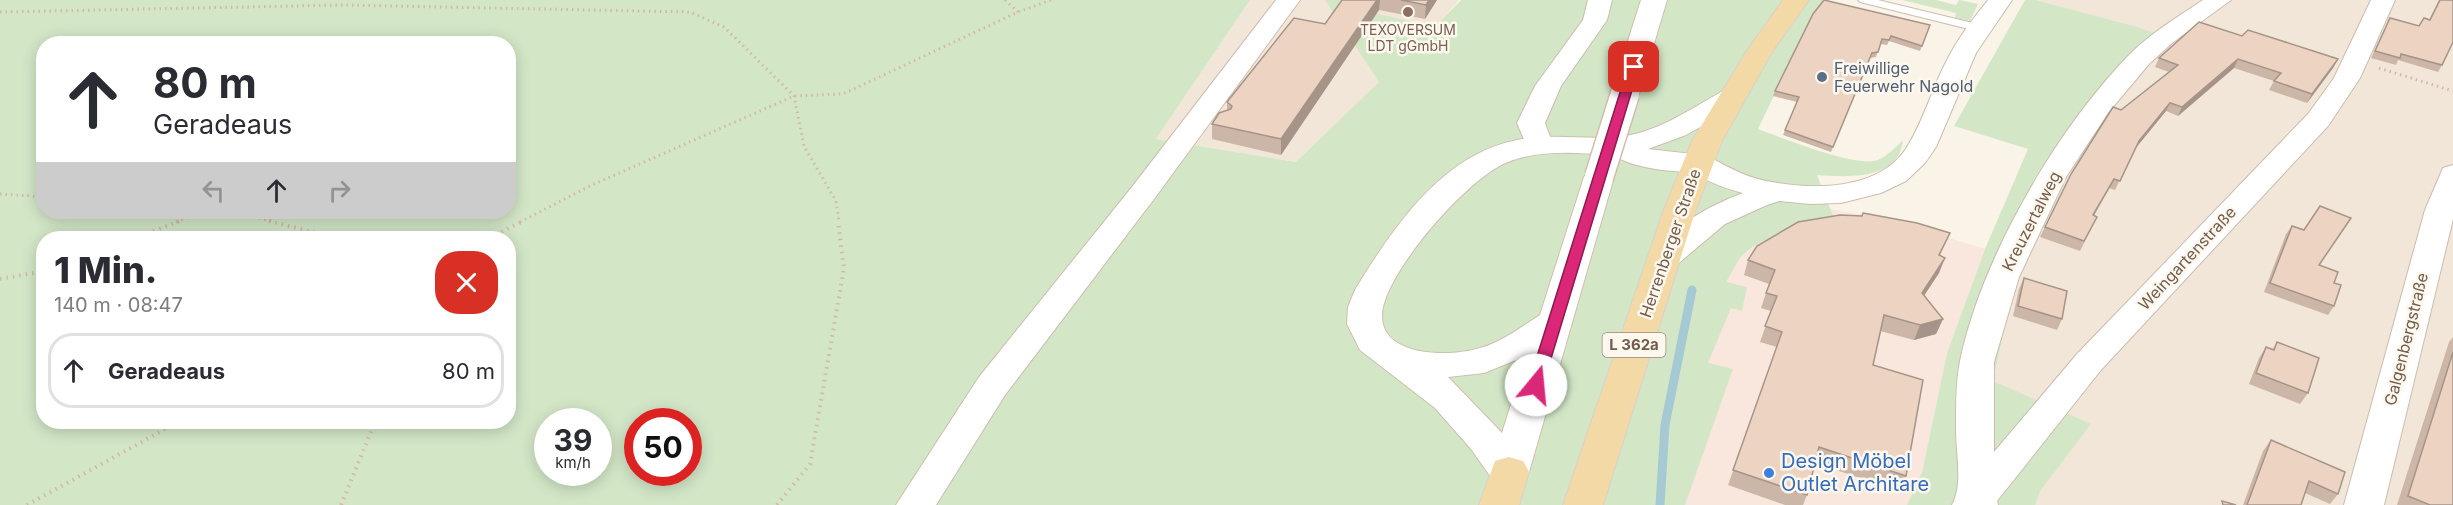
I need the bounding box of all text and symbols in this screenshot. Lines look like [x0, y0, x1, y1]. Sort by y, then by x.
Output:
marker: TEXOVERSUM LDT gGmbH [1401, 5, 1415, 19]
place label: TEXOVERSUM LDT gGmbH [1360, 21, 1456, 54]
pin [1608, 41, 1659, 92]
icon: arrive [1617, 50, 1650, 83]
text: 80 m [153, 57, 257, 108]
place label: Freiwillige Feuerwehr Nagold [1834, 58, 1973, 96]
icon: ahead [54, 60, 132, 138]
marker: Freiwillige Feuerwehr Nagold [1815, 70, 1829, 84]
text: Geradeaus [153, 108, 292, 141]
street label: Herrenberger Straße [1635, 166, 1705, 320]
street label: Kreuzertalweg [1997, 168, 2065, 274]
icon: left [197, 174, 230, 207]
icon: ahead [260, 174, 293, 207]
icon: right [323, 174, 356, 207]
street label: Weingartenstraße [2134, 202, 2240, 314]
text: 1 Min. [54, 248, 157, 292]
button: close [435, 251, 498, 314]
street label: Galgenbergstraße [2380, 271, 2432, 407]
text: 140 m · 08:47 [54, 293, 183, 317]
road number: L 362a [1602, 333, 1666, 357]
position arrow [1504, 353, 1568, 417]
icon: ahead [57, 354, 90, 387]
text: Geradeaus [108, 358, 225, 384]
text: 80 m [442, 358, 495, 384]
speed limit sign: 50 [624, 408, 702, 486]
text: 39 [554, 422, 592, 458]
place label: Design Möbel Outlet Architare [1781, 449, 1929, 496]
text: km/h [555, 453, 591, 472]
marker: Design Möbel Outlet Architare [1762, 466, 1776, 480]

